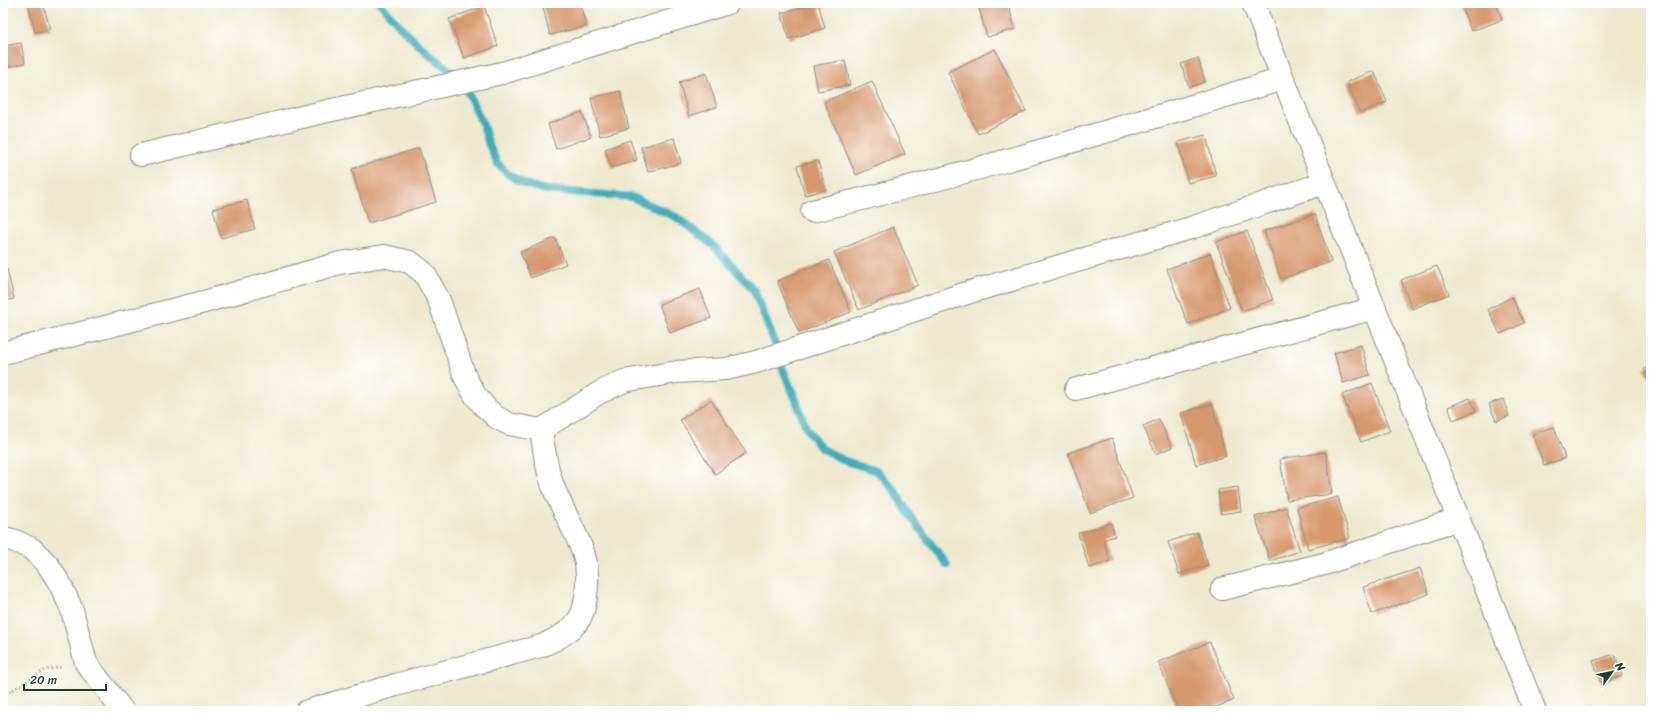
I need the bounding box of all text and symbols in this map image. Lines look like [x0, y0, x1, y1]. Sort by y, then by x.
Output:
north arrow [1592, 652, 1632, 692]
text: N [1609, 658, 1630, 676]
scale bar [24, 666, 106, 692]
text: 20 m [30, 669, 57, 691]

